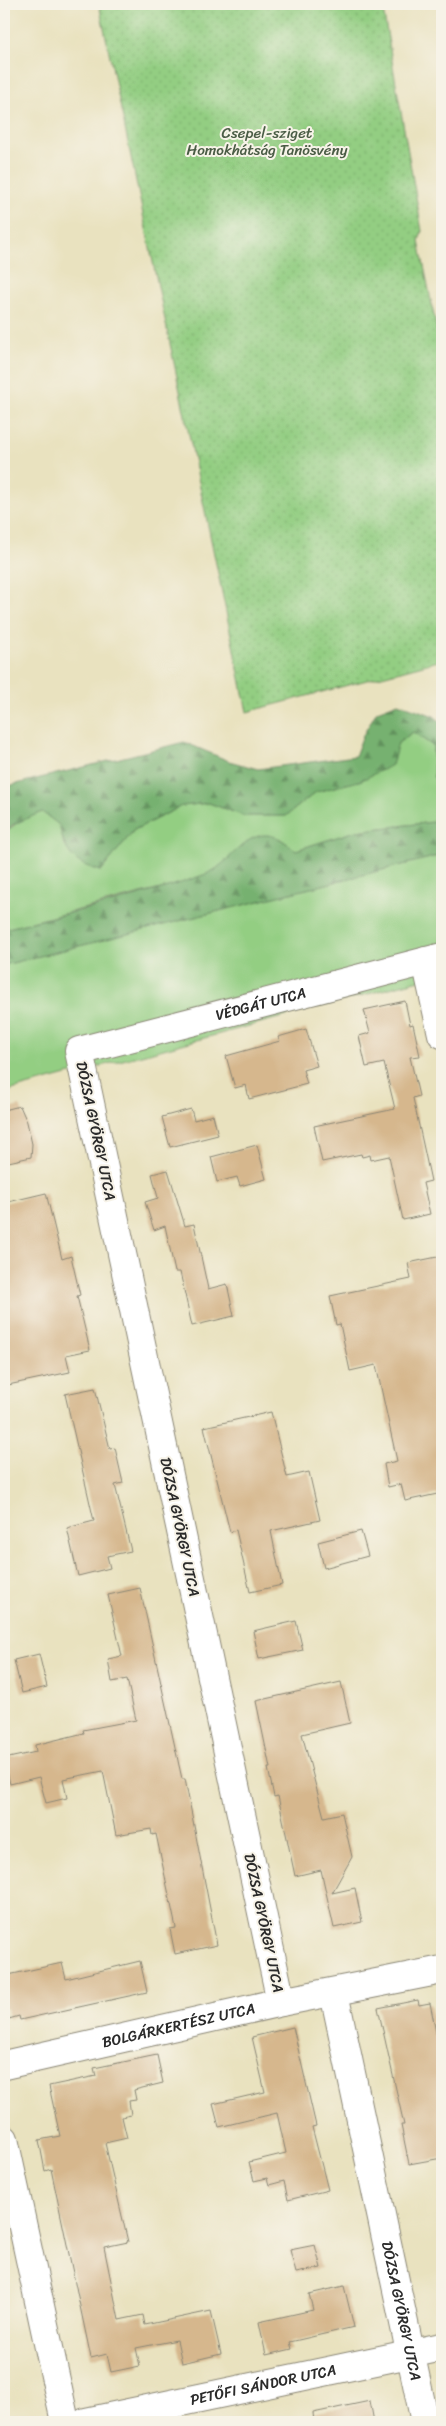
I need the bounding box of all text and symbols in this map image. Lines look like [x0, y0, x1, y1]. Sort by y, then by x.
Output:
park label: Csepel-sziget Homokhátság Tanösvény [187, 120, 348, 163]
street label: VÉDGÁT UTCA [213, 980, 309, 1028]
street label: DÓZSA GYÖRGY UTCA [69, 1059, 123, 1203]
street label: DÓZSA GYÖRGY UTCA [153, 1455, 207, 1599]
street label: DÓZSA GYÖRGY UTCA [237, 1851, 291, 1995]
street label: BOLGÁRKERTÉSZ UTCA [100, 1995, 258, 2055]
street label: DÓZSA GYÖRGY UTCA [374, 2239, 429, 2383]
street label: PETŐFI SÁNDOR UTCA [188, 2357, 338, 2413]

